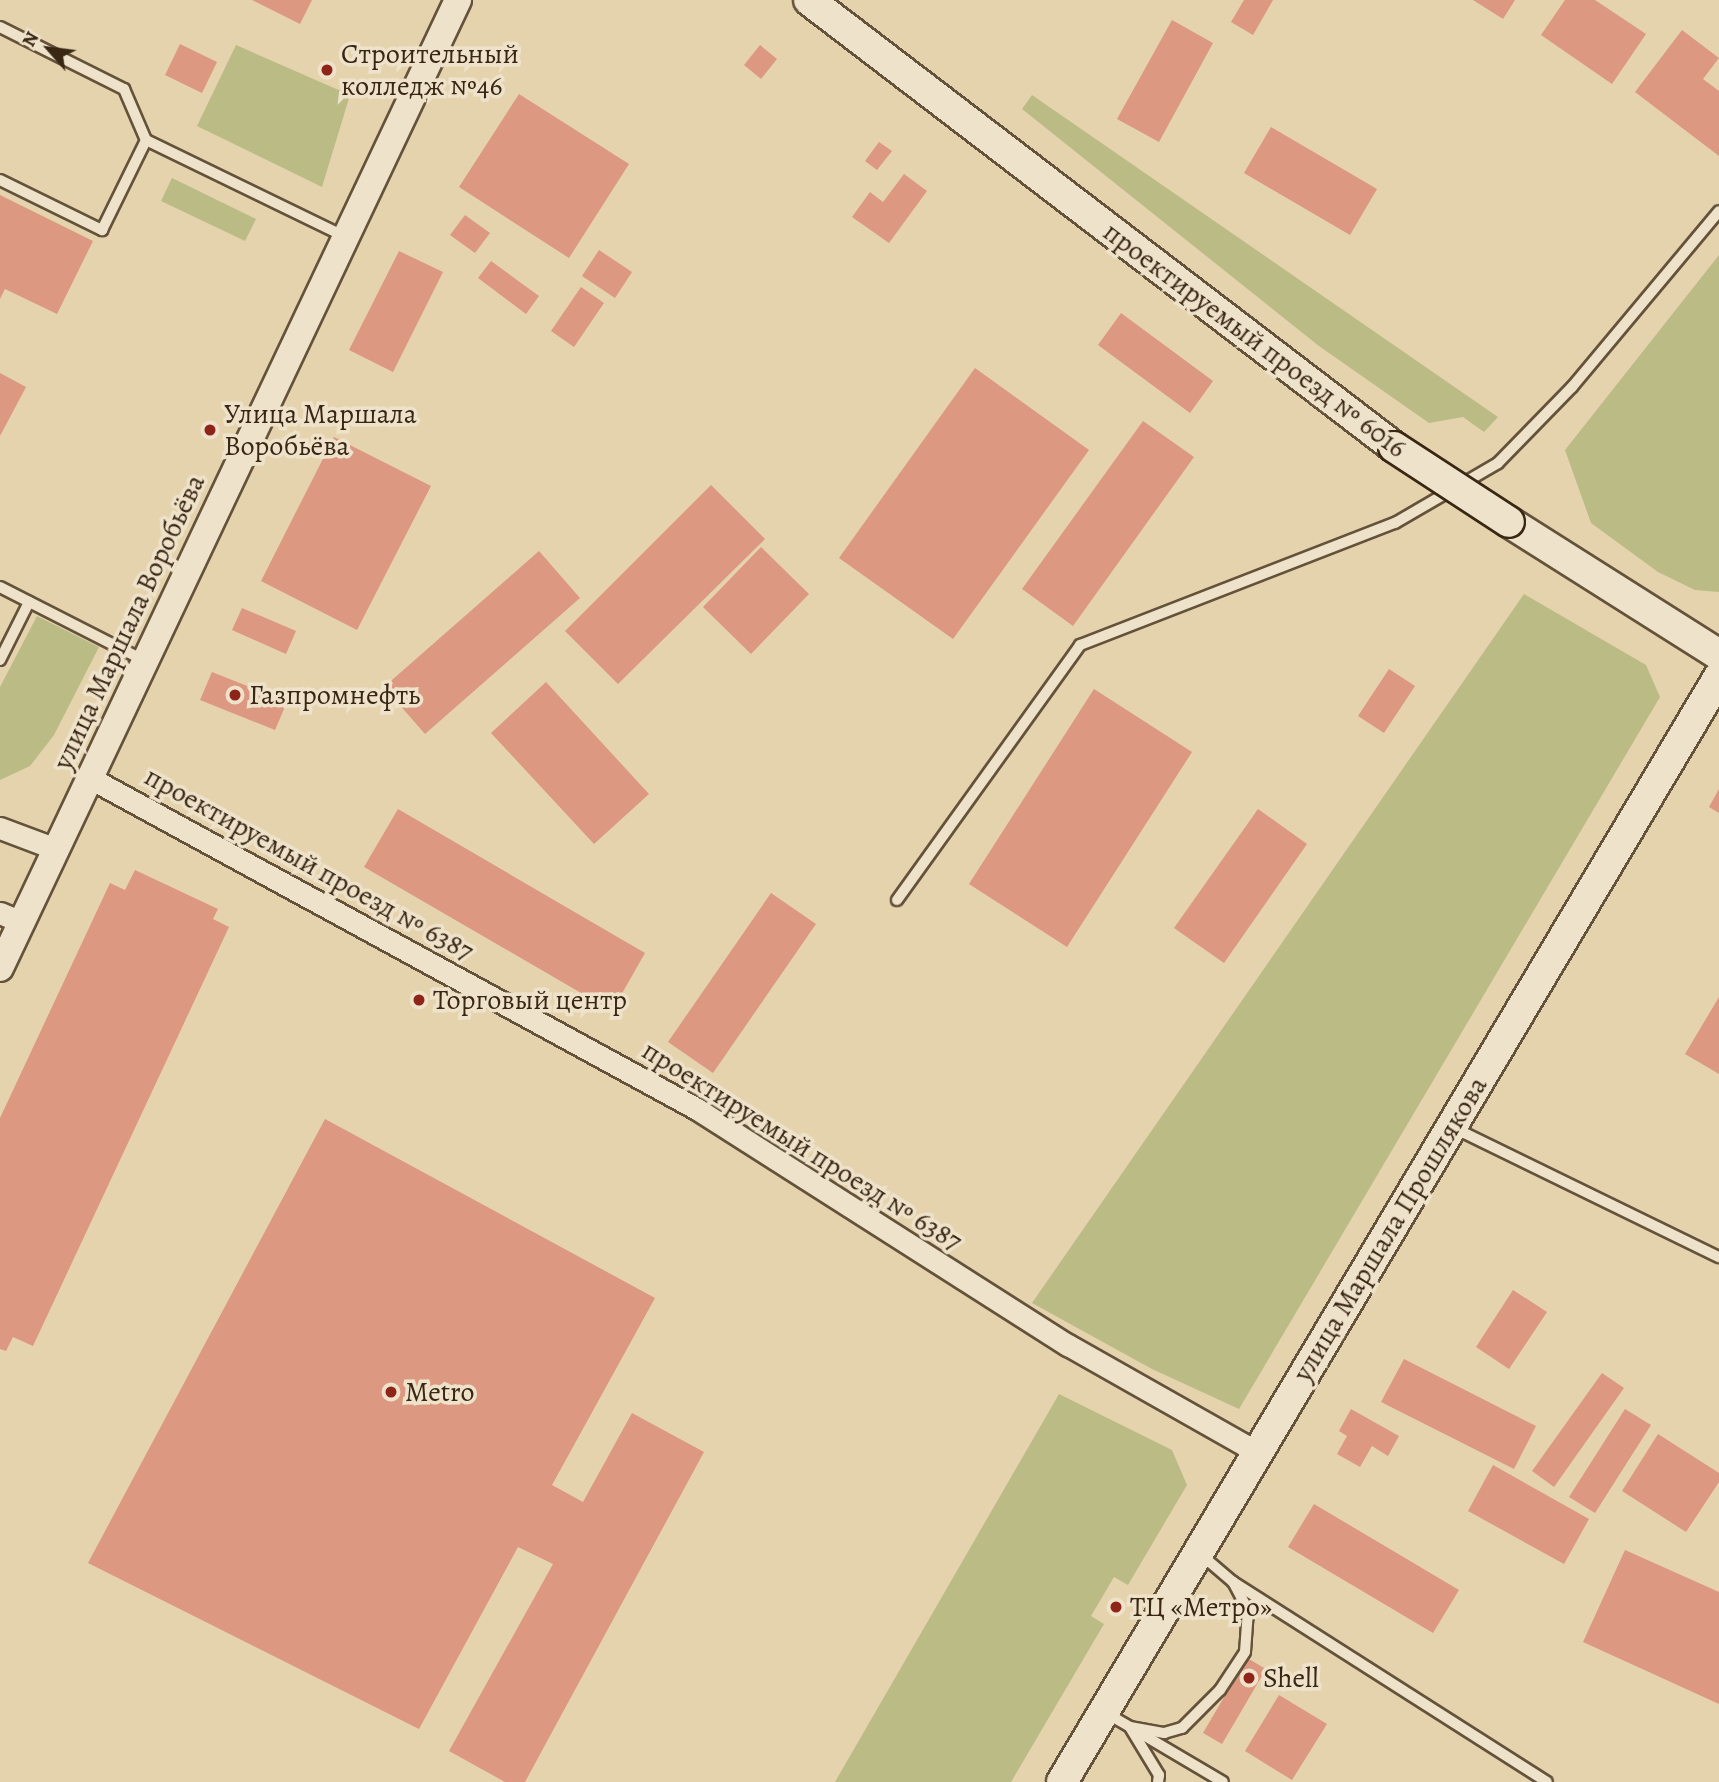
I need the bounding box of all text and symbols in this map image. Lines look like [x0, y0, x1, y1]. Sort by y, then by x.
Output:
north arrow [14, 14, 84, 84]
text: N [16, 27, 45, 51]
place label: Строительный колледж №46 [341, 37, 519, 103]
marker: Строительный колледж №46 [319, 62, 335, 78]
street label: проектируемый проезд № 6016 [1097, 215, 1413, 465]
place label: Улица Маршала Воробьёва [224, 397, 417, 463]
marker: Улица Маршала Воробьёва [202, 422, 218, 438]
street label: улица Маршала Воробьёва [46, 469, 212, 775]
place label: Газпромнефть [249, 678, 420, 712]
marker: Газпромнефть [227, 687, 243, 703]
street label: проектируемый проезд № 6387 [139, 759, 479, 969]
place label: Торговый центр [433, 983, 627, 1017]
marker: Торговый центр [411, 992, 427, 1008]
street label: проектируемый проезд № 6387 [636, 1034, 968, 1258]
street label: улица Маршала Прошлякова [1286, 1070, 1494, 1388]
place label: Metro [405, 1375, 474, 1409]
marker: Metro [383, 1384, 399, 1400]
place label: ТЦ «Метро» [1130, 1590, 1272, 1624]
marker: ТЦ «Метро» [1108, 1599, 1124, 1615]
place label: Shell [1263, 1661, 1319, 1695]
marker: Shell [1241, 1670, 1257, 1686]

